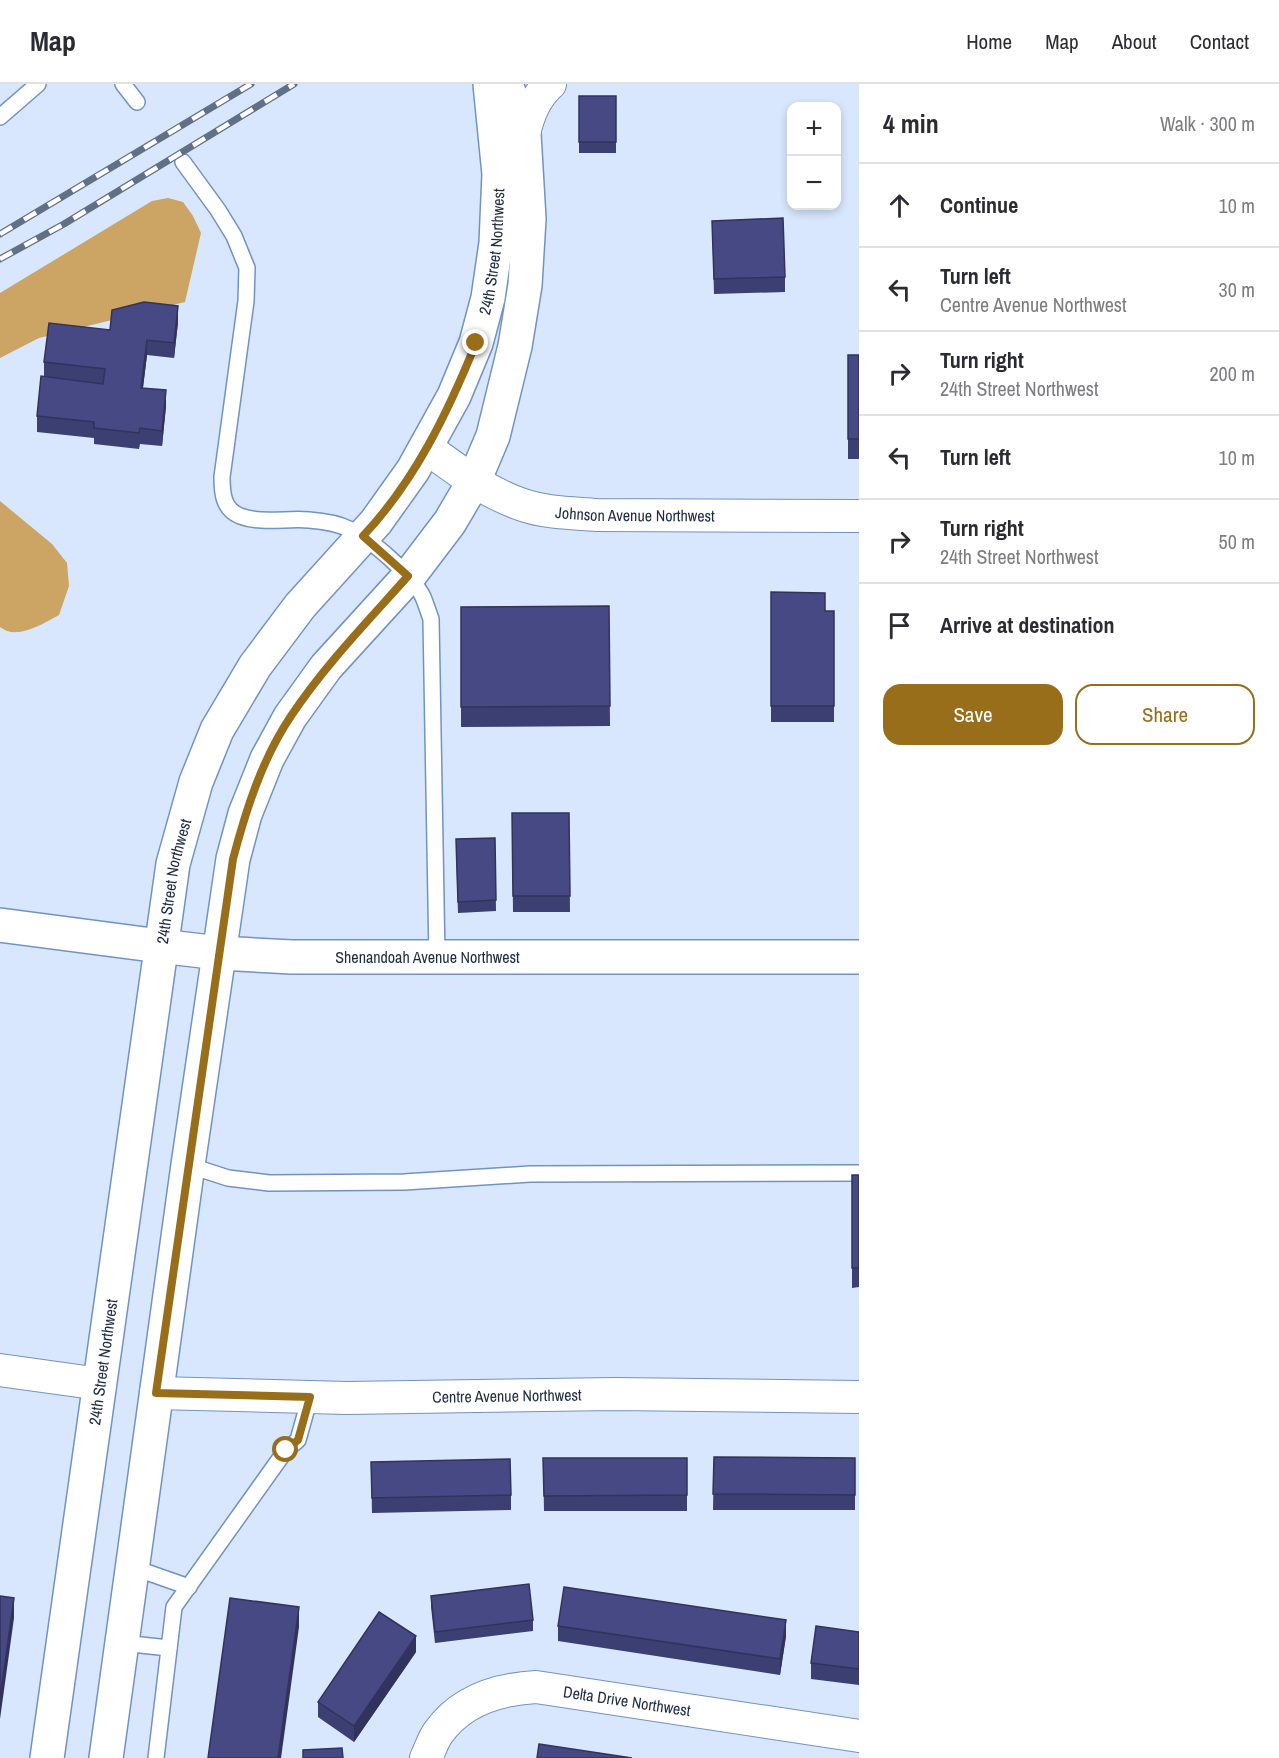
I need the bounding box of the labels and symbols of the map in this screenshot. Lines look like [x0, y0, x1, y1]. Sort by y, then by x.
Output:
street label: 24th Street Northwest [473, 187, 509, 317]
route end [462, 329, 488, 355]
street label: Johnson Avenue Northwest [554, 501, 715, 526]
street label: 24th Street Northwest [151, 816, 196, 945]
street label: Shenandoah Avenue Northwest [335, 946, 520, 968]
street label: 24th Street Northwest [83, 1297, 123, 1426]
street label: Centre Avenue Northwest [432, 1383, 582, 1408]
route start [272, 1436, 298, 1462]
street label: Delta Drive Northwest [562, 1680, 692, 1721]

